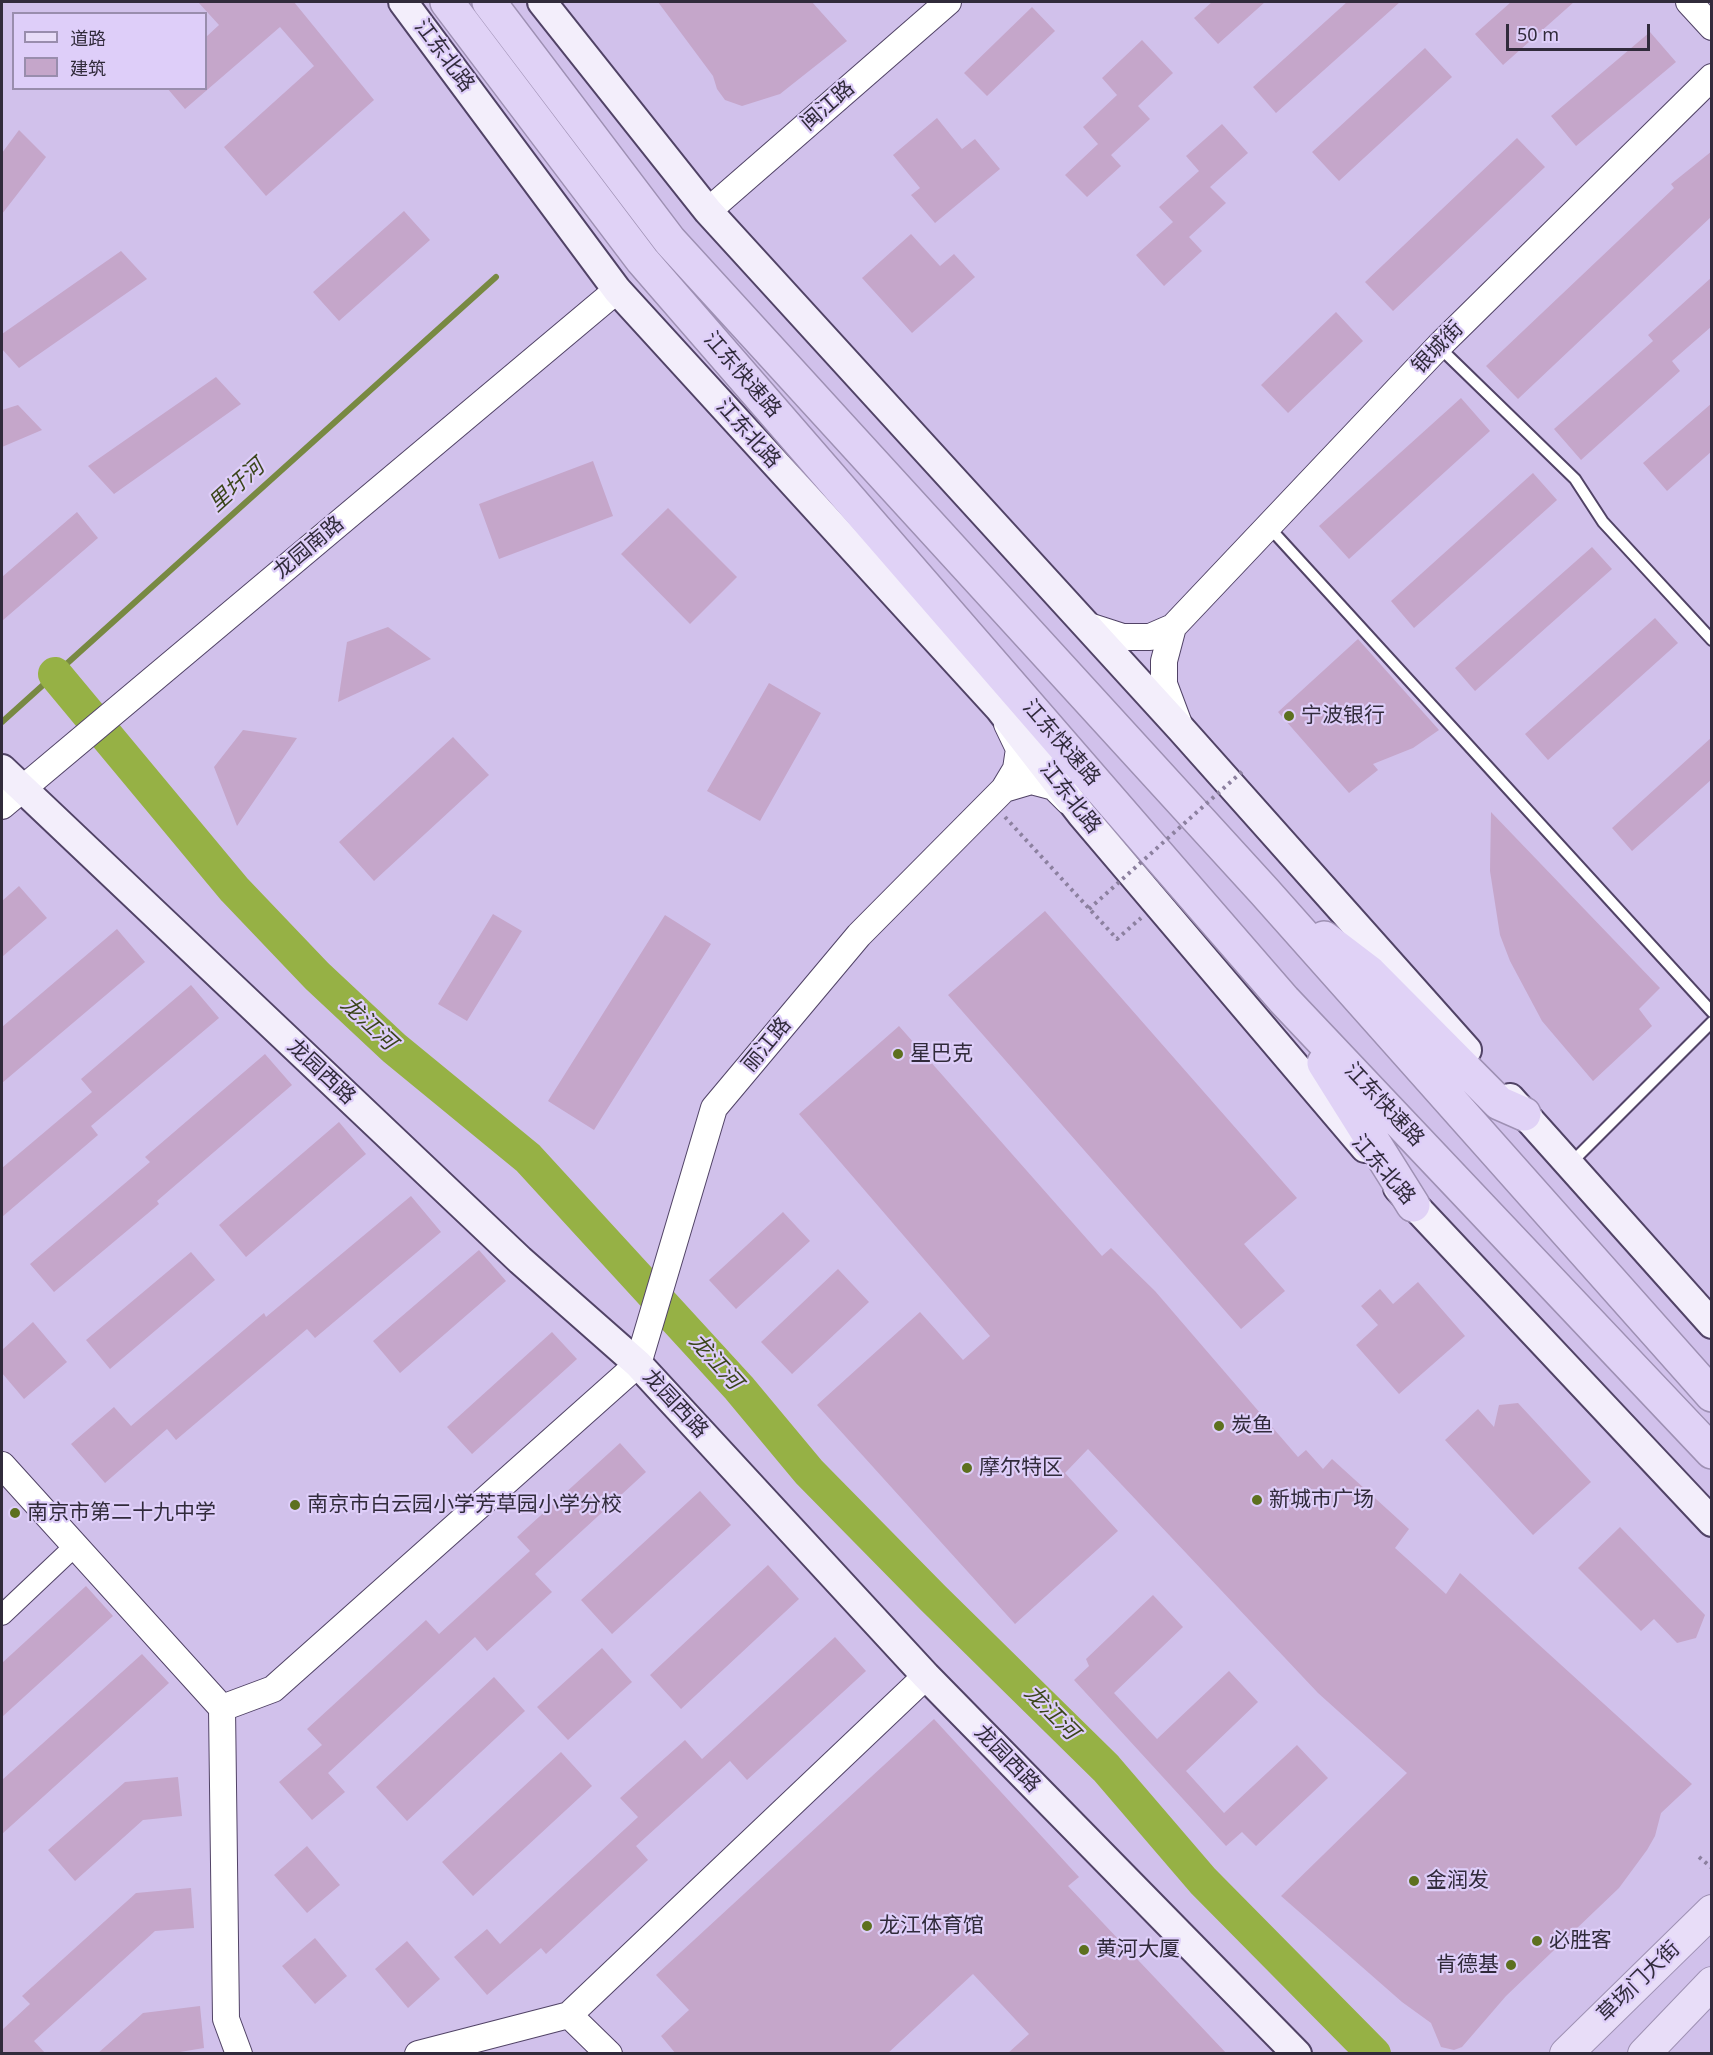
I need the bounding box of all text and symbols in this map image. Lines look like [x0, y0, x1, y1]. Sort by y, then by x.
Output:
legend [12, 12, 207, 90]
scale bar [1509, 12, 1653, 50]
street label: 江东北路 [409, 15, 479, 97]
text: 50 m [1517, 22, 1559, 46]
text: 道路 [70, 26, 106, 50]
text: 建筑 [70, 56, 106, 80]
street label: 闽江路 [796, 76, 860, 136]
street label: 银城街 [1407, 317, 1469, 379]
street label: 江东快速路 [698, 327, 786, 423]
street label: 江东北路 [711, 394, 785, 474]
water label: 里圩河 [204, 454, 270, 518]
street label: 龙园南路 [269, 511, 349, 585]
street label: 江东快速路 [1017, 695, 1105, 791]
place label: 宁波银行 [1301, 703, 1385, 729]
marker: 宁波银行 [1282, 709, 1296, 723]
street label: 江东北路 [1034, 757, 1106, 839]
water label: 龙江河 [335, 992, 401, 1056]
street label: 丽江路 [737, 1013, 797, 1077]
street label: 龙园西路 [282, 1034, 360, 1110]
place label: 星巴克 [910, 1041, 973, 1067]
marker: 星巴克 [891, 1047, 905, 1061]
street label: 江东快速路 [1339, 1058, 1429, 1152]
street label: 江东北路 [1346, 1130, 1420, 1210]
water label: 龙江河 [683, 1329, 747, 1395]
street label: 龙园西路 [637, 1365, 713, 1443]
place label: 炭鱼 [1231, 1413, 1273, 1439]
marker: 炭鱼 [1212, 1419, 1226, 1433]
place label: 摩尔特区 [979, 1455, 1063, 1481]
marker: 摩尔特区 [960, 1461, 974, 1475]
place label: 新城市广场 [1269, 1487, 1374, 1513]
place label: 南京市白云园小学芳草园小学分校 [307, 1492, 622, 1518]
marker: 新城市广场 [1250, 1493, 1264, 1507]
marker: 南京市白云园小学芳草园小学分校 [288, 1498, 302, 1512]
place label: 南京市第二十九中学 [27, 1500, 216, 1526]
marker: 南京市第二十九中学 [8, 1506, 22, 1520]
water label: 龙江河 [1018, 1680, 1084, 1746]
street label: 龙园西路 [969, 1720, 1045, 1798]
place label: 金润发 [1426, 1868, 1489, 1894]
marker: 金润发 [1407, 1874, 1421, 1888]
place label: 龙江体育馆 [879, 1913, 984, 1939]
marker: 龙江体育馆 [860, 1919, 874, 1933]
place label: 必胜客 [1549, 1928, 1612, 1954]
marker: 必胜客 [1530, 1934, 1544, 1948]
street label: 草场门大街 [1592, 1936, 1686, 2028]
place label: 黄河大厦 [1096, 1937, 1180, 1963]
marker: 黄河大厦 [1077, 1943, 1091, 1957]
place label: 肯德基 [1436, 1952, 1499, 1978]
marker: 肯德基 [1504, 1958, 1518, 1972]

